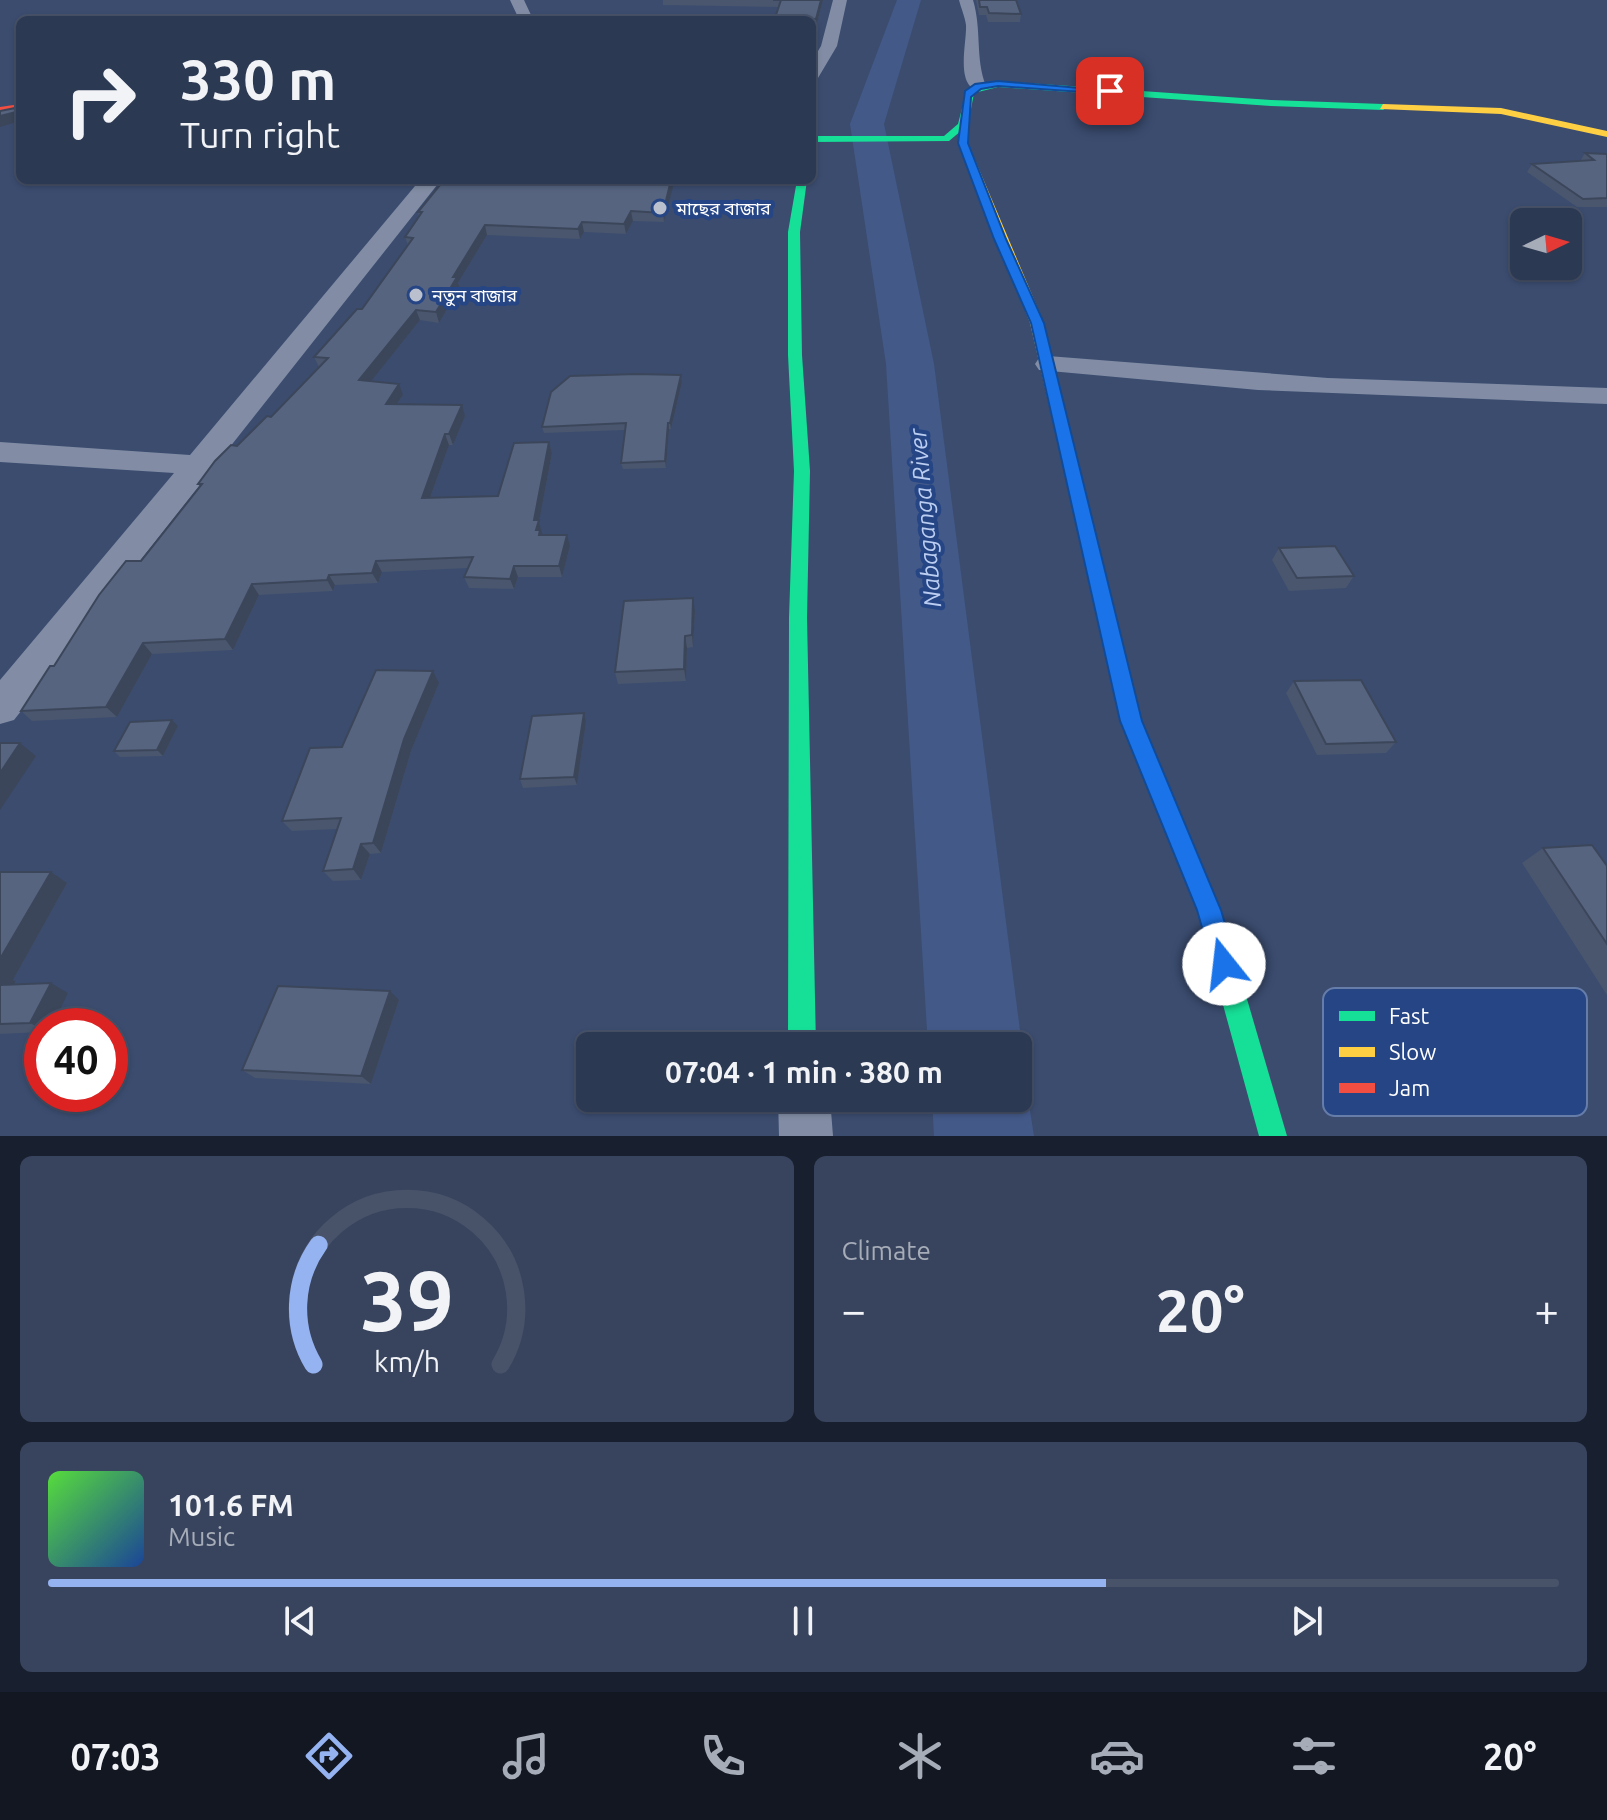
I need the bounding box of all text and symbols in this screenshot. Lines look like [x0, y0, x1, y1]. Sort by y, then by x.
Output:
icon: right [48, 48, 152, 152]
text: 330 m [180, 48, 336, 111]
pin [1076, 57, 1144, 125]
icon: arrive [1088, 69, 1132, 113]
text: Turn right [180, 114, 340, 155]
place label: মাছের বাজার [675, 198, 771, 218]
marker: মাছের বাজার [651, 199, 669, 217]
north arrow [1510, 208, 1582, 280]
map controls [1510, 208, 1582, 280]
place label: নতুন বাজার [431, 285, 517, 307]
marker: নতুন বাজার [407, 286, 425, 304]
water label: Nabaganga River [904, 426, 946, 609]
position arrow [1182, 922, 1266, 1006]
legend [1323, 988, 1587, 1116]
text: Fast [1389, 1003, 1430, 1028]
speed limit sign: 40 [24, 1008, 128, 1112]
text: Slow [1389, 1039, 1436, 1064]
text: 07:04 · 1 min · 380 m [665, 1055, 943, 1089]
text: Jam [1389, 1075, 1430, 1100]
text: Climate [842, 1236, 931, 1265]
text: 39 [360, 1253, 454, 1347]
text: 20° [1156, 1276, 1245, 1343]
text: − [842, 1285, 866, 1334]
text: + [1534, 1285, 1559, 1334]
text: km/h [374, 1345, 440, 1377]
text: 101.6 FM [168, 1488, 294, 1522]
text: Music [168, 1522, 235, 1551]
icon: previous [278, 1599, 322, 1643]
icon: pause [781, 1599, 825, 1643]
icon: next [1285, 1599, 1329, 1643]
icon: directions [301, 1728, 357, 1784]
icon: music [498, 1728, 554, 1784]
icon: phone [695, 1728, 751, 1784]
icon: climate [892, 1728, 948, 1784]
icon: car [1089, 1728, 1145, 1784]
icon: filters [1286, 1728, 1342, 1784]
text: 07:03 [70, 1736, 161, 1777]
text: 20° [1483, 1736, 1536, 1777]

